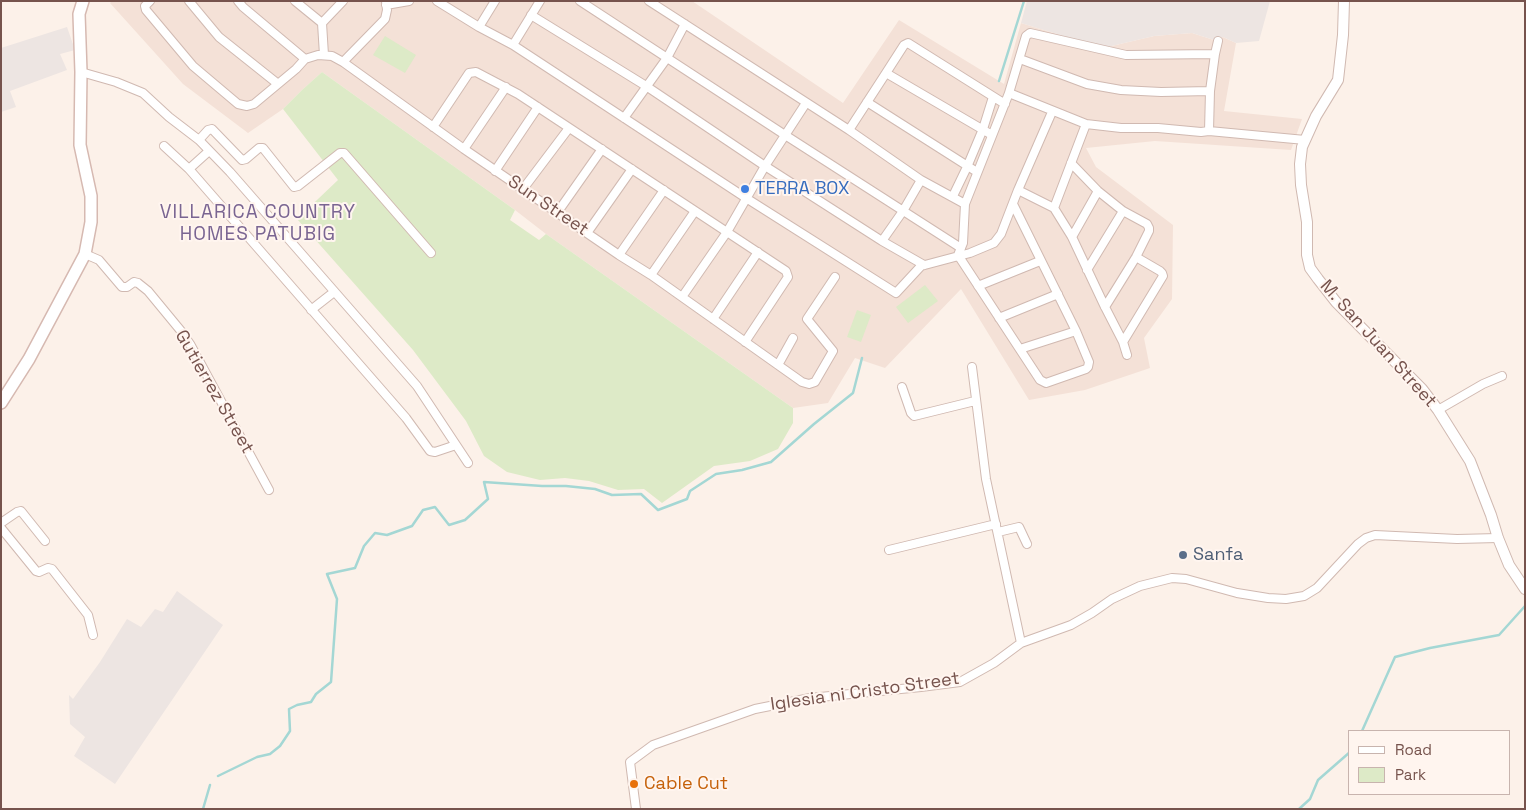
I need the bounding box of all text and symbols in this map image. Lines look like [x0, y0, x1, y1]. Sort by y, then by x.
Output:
street label: Sun Street [504, 171, 592, 241]
place label: TERRA BOX [755, 178, 849, 200]
marker: TERRA BOX [739, 183, 751, 195]
district label: VILLARICA COUNTRY HOMES PATUBIG [158, 202, 358, 246]
street label: M. San Juan Street [1315, 276, 1441, 412]
street label: Gutierrez Street [170, 326, 258, 458]
place label: Sanfa [1193, 544, 1243, 566]
marker: Sanfa [1177, 549, 1189, 561]
street label: Iglesia ni Cristo Street [769, 668, 961, 716]
legend [1348, 730, 1511, 795]
text: Road [1395, 740, 1432, 759]
text: Park [1395, 765, 1426, 784]
place label: Cable Cut [644, 773, 728, 795]
marker: Cable Cut [628, 778, 640, 790]

